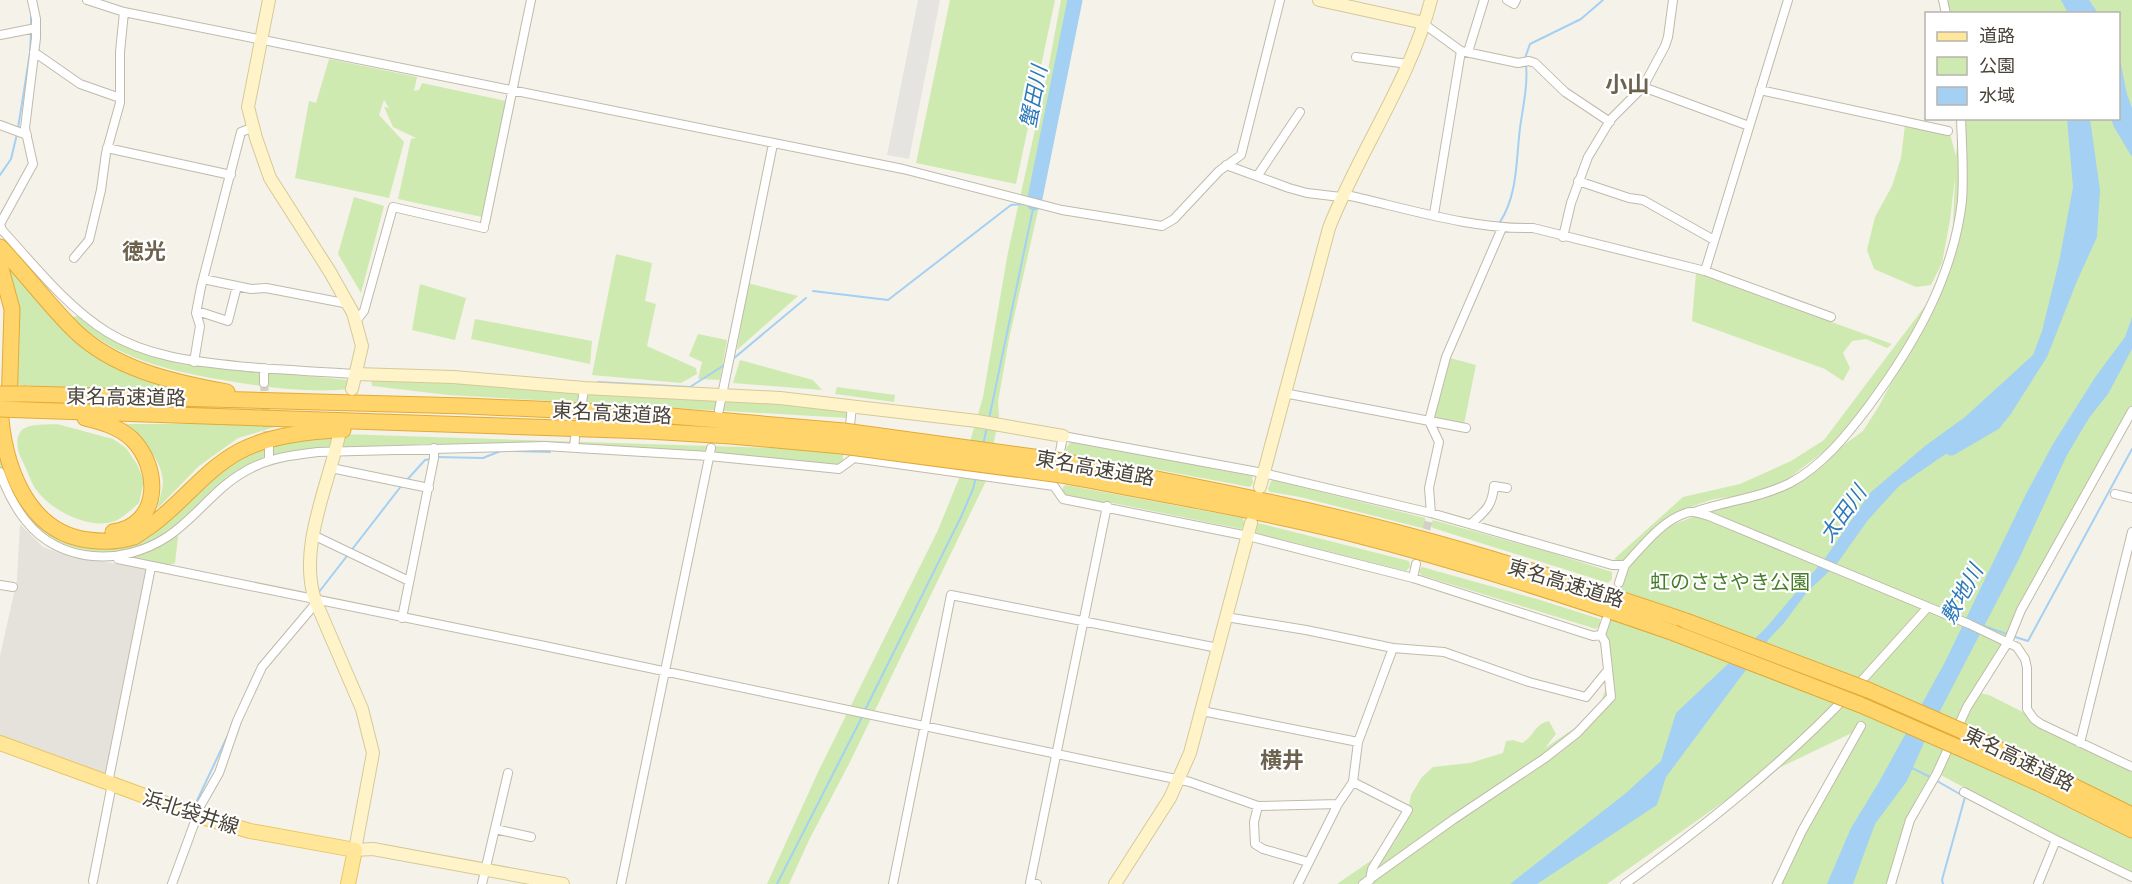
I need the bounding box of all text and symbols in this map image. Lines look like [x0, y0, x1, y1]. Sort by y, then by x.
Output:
legend [1925, 12, 2120, 120]
text: 道路 [1979, 25, 2015, 46]
text: 公園 [1979, 55, 2015, 76]
water label: 蟹田川 [1016, 62, 1052, 130]
district label: 小山 [1605, 72, 1649, 97]
text: 水域 [1979, 85, 2015, 106]
district label: 徳光 [122, 239, 166, 264]
street label: 東名高速道路 [66, 384, 186, 410]
street label: 東名高速道路 [551, 398, 673, 428]
street label: 東名高速道路 [1034, 446, 1156, 490]
water label: 太田川 [1815, 480, 1872, 547]
street label: 東名高速道路 [1505, 554, 1627, 612]
water label: 敷地川 [1936, 559, 1989, 627]
park label: 虹のささやき公園 [1650, 570, 1810, 594]
street label: 東名高速道路 [1960, 722, 2078, 796]
district label: 横井 [1260, 748, 1304, 773]
street label: 浜北袋井線 [140, 785, 242, 839]

